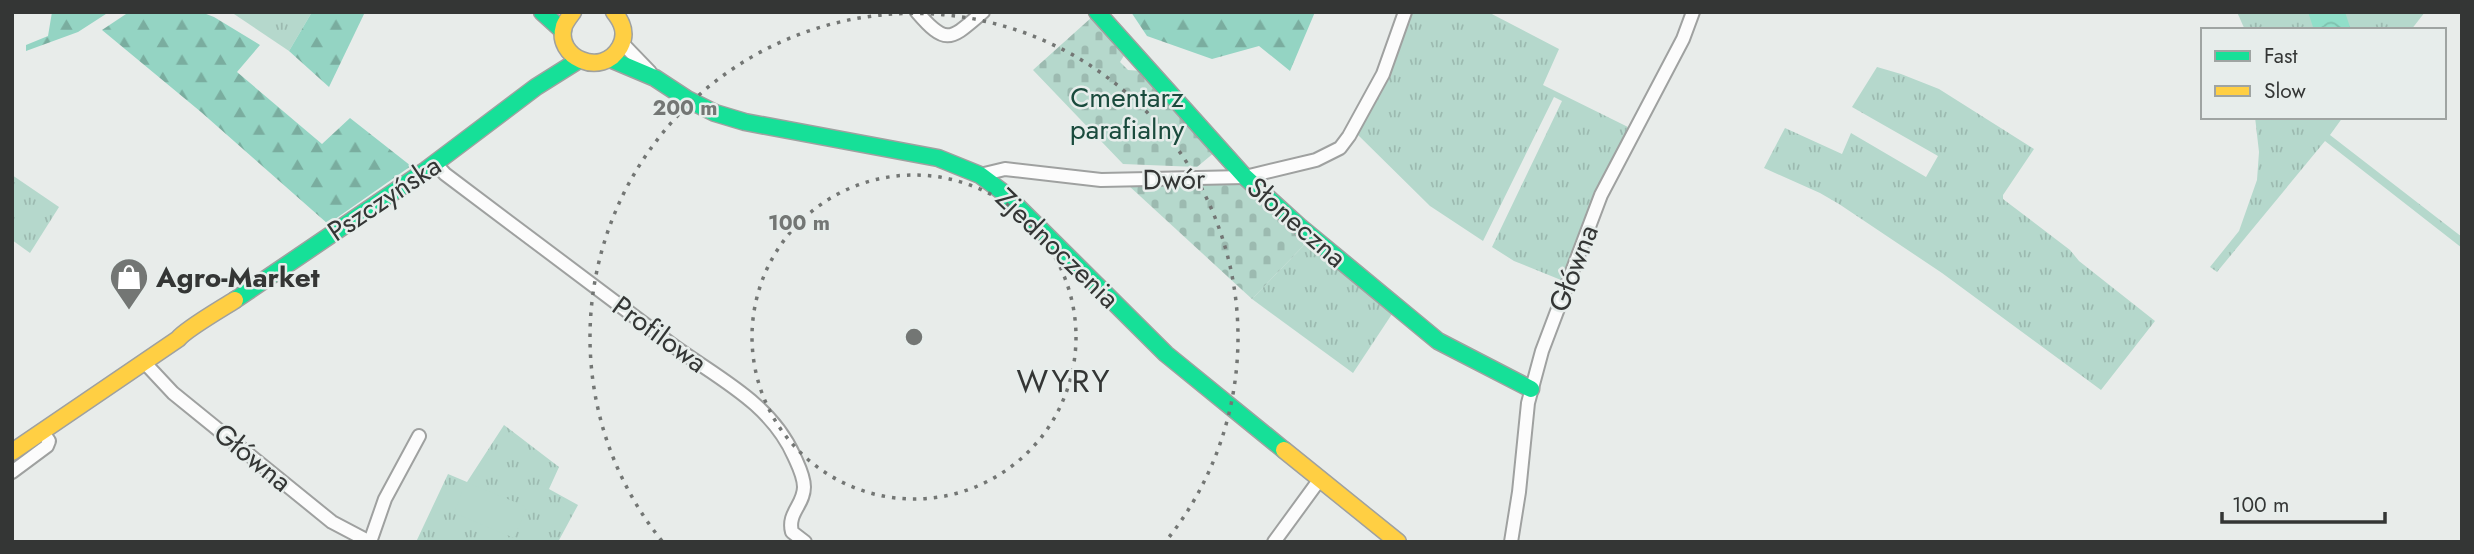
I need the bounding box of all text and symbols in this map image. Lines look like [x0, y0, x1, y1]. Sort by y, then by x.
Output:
legend [2201, 28, 2446, 119]
text: Fast [2264, 41, 2297, 71]
text: Slow [2264, 76, 2306, 106]
park label: Cmentarz parafialny [1070, 77, 1185, 150]
text: 200 m [652, 93, 718, 123]
street label: Pszczyńska [319, 145, 449, 251]
street label: Dwór [1142, 158, 1206, 201]
street label: Słoneczna [1238, 167, 1356, 277]
street label: Zjednoczenia [986, 179, 1129, 318]
text: 100 m [768, 208, 830, 238]
street label: Główna [1538, 219, 1609, 318]
shop icon: Agro-Market [108, 256, 150, 311]
place label: Agro-Market [155, 257, 320, 298]
street label: Profilowa [604, 286, 716, 383]
centre of rings [902, 325, 926, 349]
district label: WYRY [1017, 358, 1111, 404]
street label: Główna [205, 413, 301, 502]
scale bar [2222, 480, 2385, 524]
text: 100 m [2232, 490, 2289, 520]

